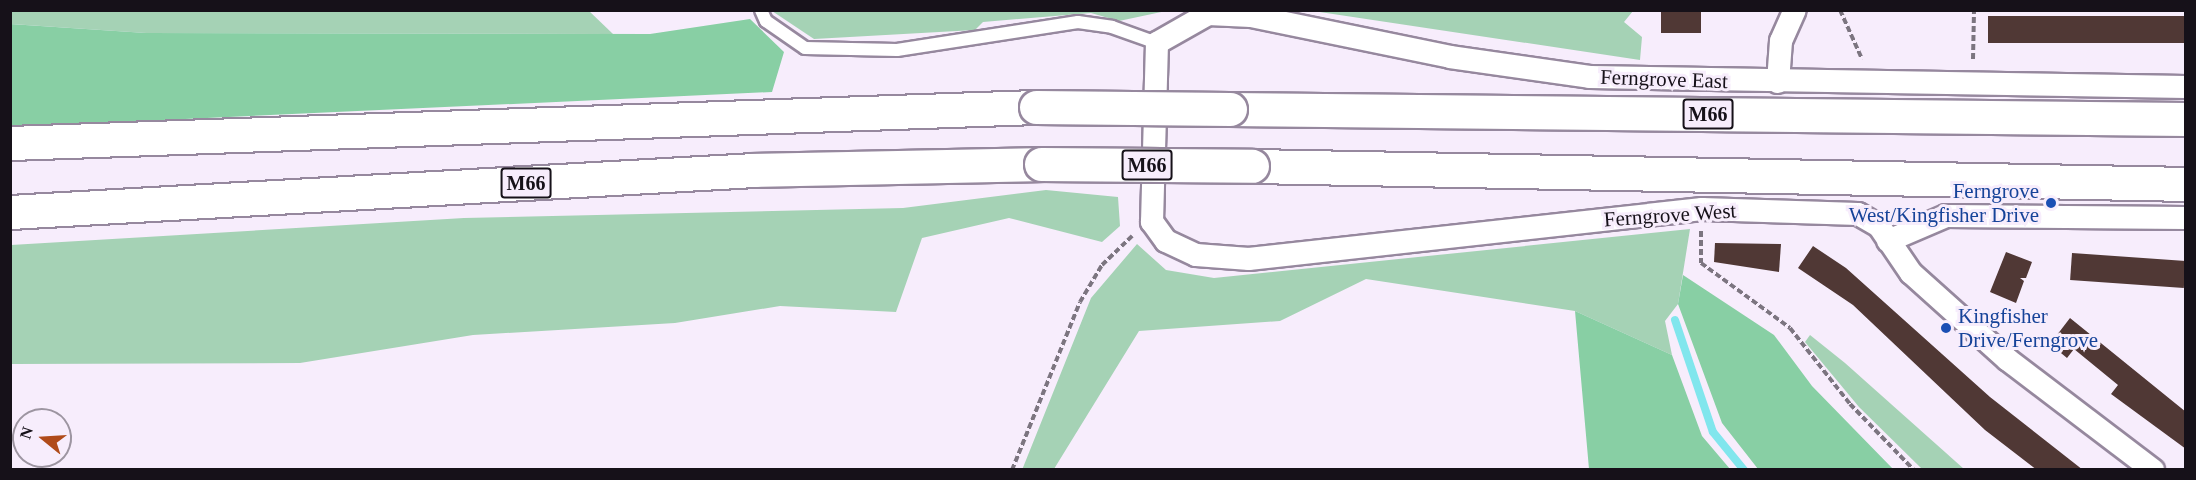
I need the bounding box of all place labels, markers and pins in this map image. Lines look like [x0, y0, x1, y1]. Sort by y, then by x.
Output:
place label: Ferngrove West/Kingfisher Drive [1849, 178, 2039, 228]
marker: Ferngrove West/Kingfisher Drive [2044, 196, 2058, 210]
place label: Kingfisher Drive/Ferngrove [1958, 303, 2098, 353]
marker: Kingfisher Drive/Ferngrove [1939, 321, 1953, 335]

